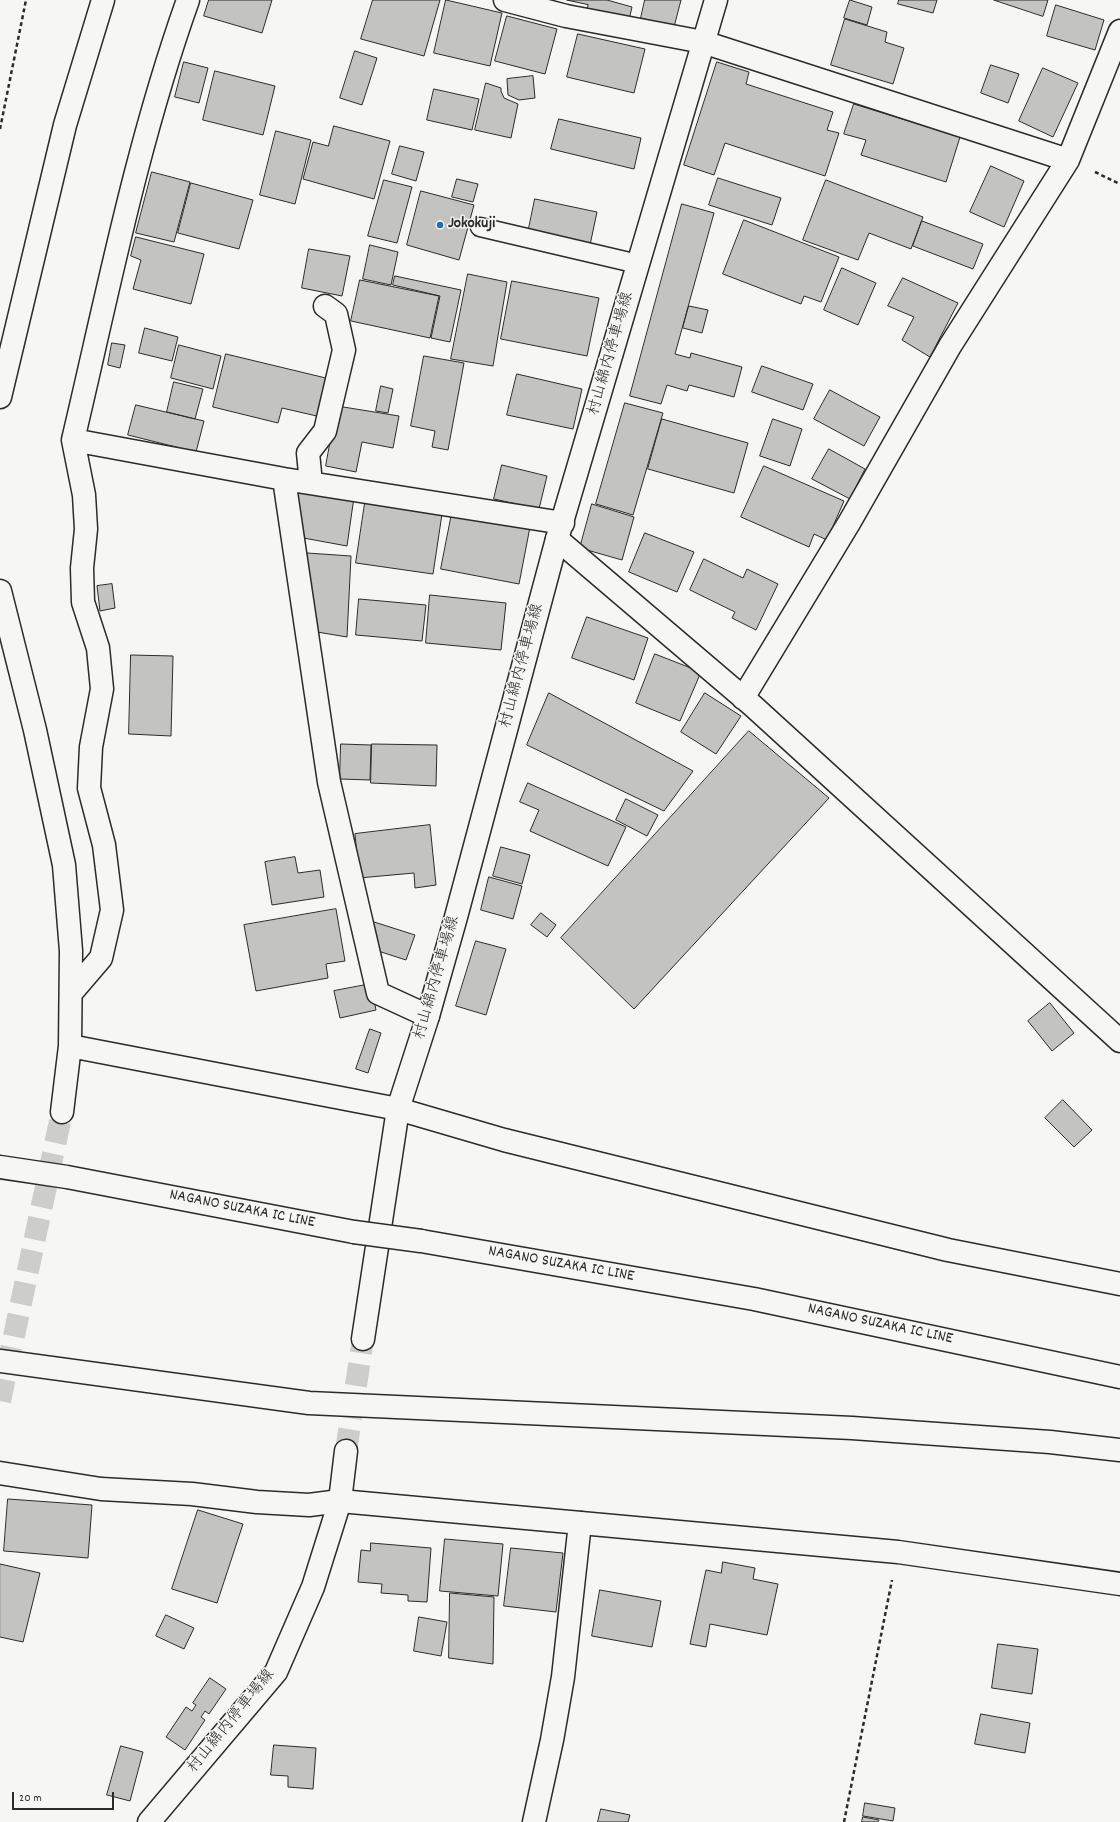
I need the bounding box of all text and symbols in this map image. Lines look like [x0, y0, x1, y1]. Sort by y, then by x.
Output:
place label: Jokokuji [448, 215, 495, 235]
marker: Jokokuji [435, 220, 445, 230]
street label: 村山綿内停車場線 [585, 290, 639, 418]
street label: 村山綿内停車場線 [497, 602, 549, 730]
street label: 村山綿内停車場線 [411, 914, 465, 1042]
street label: NAGANO SUZAKA IC LINE [168, 1186, 316, 1234]
street label: NAGANO SUZAKA IC LINE [487, 1243, 635, 1287]
street label: NAGANO SUZAKA IC LINE [806, 1300, 954, 1350]
street label: 村山綿内停車場線 [184, 1666, 280, 1778]
scale bar [14, 1784, 116, 1810]
text: 20 m [19, 1790, 42, 1807]

